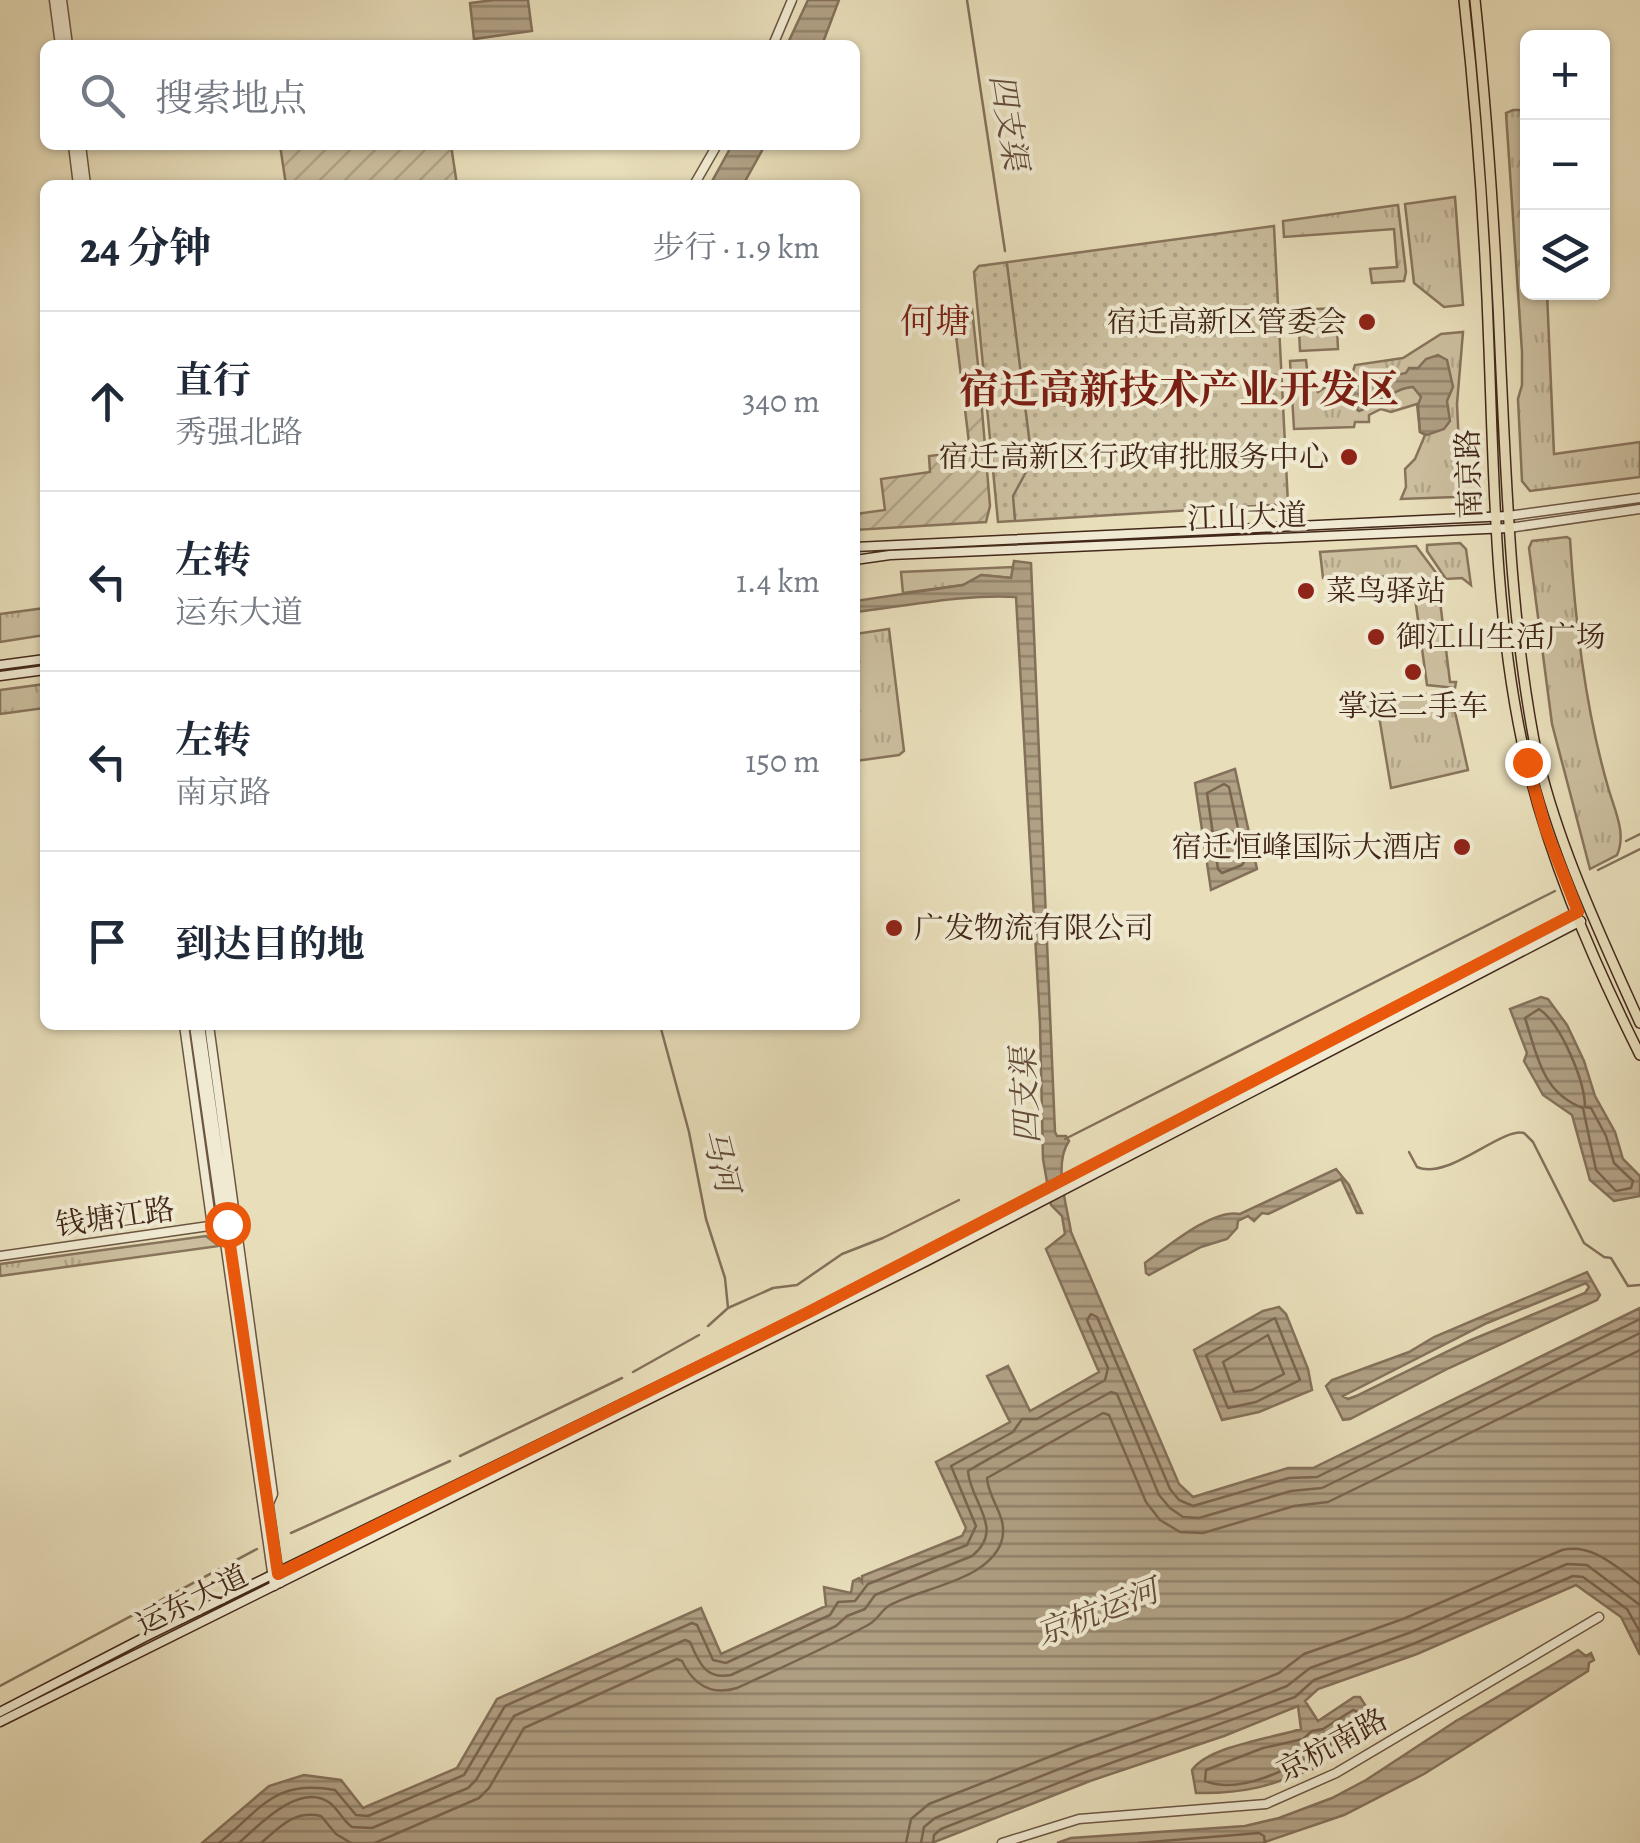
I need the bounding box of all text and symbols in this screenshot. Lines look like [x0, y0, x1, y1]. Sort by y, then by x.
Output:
map controls [1520, 30, 1610, 300]
button: + [1520, 30, 1610, 120]
search box [40, 40, 860, 150]
icon: search [75, 68, 130, 123]
water label: 四支渠 [980, 71, 1039, 177]
text: 搜索地点 [155, 72, 307, 124]
button: − [1520, 120, 1610, 210]
button: layers [1520, 210, 1610, 300]
text: 24 分钟 [80, 219, 211, 276]
text: 步行 · 1.9 km [653, 225, 820, 269]
district label: 何塘 [900, 297, 970, 345]
place label: 宿迁高新区管委会 [1107, 302, 1347, 342]
marker: 宿迁高新区管委会 [1356, 311, 1378, 333]
text: 直行 [175, 354, 251, 406]
district label: 宿迁高新技术产业开发区 [959, 362, 1399, 417]
icon: ahead [80, 374, 135, 429]
text: 340 m [742, 379, 820, 423]
text: 秀强北路 [175, 410, 303, 454]
street label: 南京路 [1447, 428, 1491, 520]
place label: 宿迁高新区行政审批服务中心 [939, 437, 1329, 477]
marker: 宿迁高新区行政审批服务中心 [1338, 446, 1360, 468]
street label: 江山大道 [1186, 495, 1308, 539]
text: 左转 [175, 534, 251, 586]
icon: left [80, 554, 135, 609]
text: 1.4 km [736, 559, 820, 603]
place label: 菜鸟驿站 [1326, 571, 1446, 611]
marker: 菜鸟驿站 [1295, 580, 1317, 602]
text: 运东大道 [175, 590, 303, 634]
place label: 御江山生活广场 [1396, 617, 1606, 657]
marker: 御江山生活广场 [1365, 626, 1387, 648]
marker: 掌运二手车 [1402, 661, 1424, 683]
place label: 掌运二手车 [1338, 686, 1488, 726]
text: 左转 [175, 714, 251, 766]
icon: left [80, 734, 135, 789]
text: 150 m [745, 739, 820, 783]
route end [1505, 740, 1551, 786]
text: 南京路 [175, 770, 271, 814]
place label: 宿迁恒峰国际大酒店 [1172, 827, 1442, 867]
marker: 宿迁恒峰国际大酒店 [1451, 836, 1473, 858]
place label: 广发物流有限公司 [914, 908, 1154, 948]
icon: arrive [80, 914, 135, 969]
marker: 广发物流有限公司 [883, 917, 905, 939]
text: 到达目的地 [175, 918, 365, 970]
water label: 四支渠 [1000, 1043, 1049, 1145]
water label: 马河 [692, 1124, 751, 1201]
street label: 钱塘江路 [53, 1189, 177, 1245]
route start [205, 1202, 251, 1248]
street label: 运东大道 [129, 1556, 255, 1644]
water label: 京杭运河 [1029, 1567, 1169, 1655]
street label: 京杭南路 [1270, 1699, 1394, 1791]

